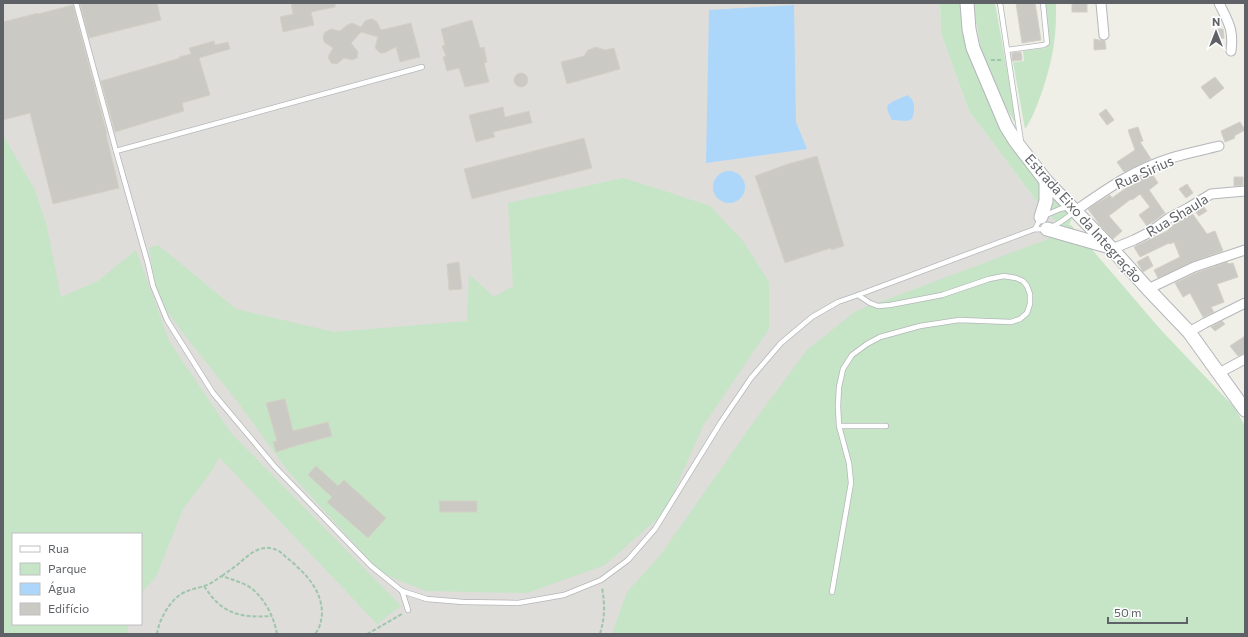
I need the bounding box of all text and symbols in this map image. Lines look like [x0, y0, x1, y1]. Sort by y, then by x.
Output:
north arrow [1196, 12, 1236, 52]
text: N [1212, 15, 1220, 28]
street label: Estrada Eixo da Integração [1022, 150, 1146, 286]
street label: Rua Sirius [1112, 152, 1176, 192]
street label: Rua Shaula [1143, 190, 1211, 240]
legend [12, 533, 142, 625]
text: Rua [48, 541, 69, 555]
text: Parque [48, 561, 86, 575]
text: Água [48, 581, 76, 595]
scale bar [1108, 599, 1187, 625]
text: Edifício [48, 601, 89, 615]
text: 50 m [1114, 605, 1142, 619]

